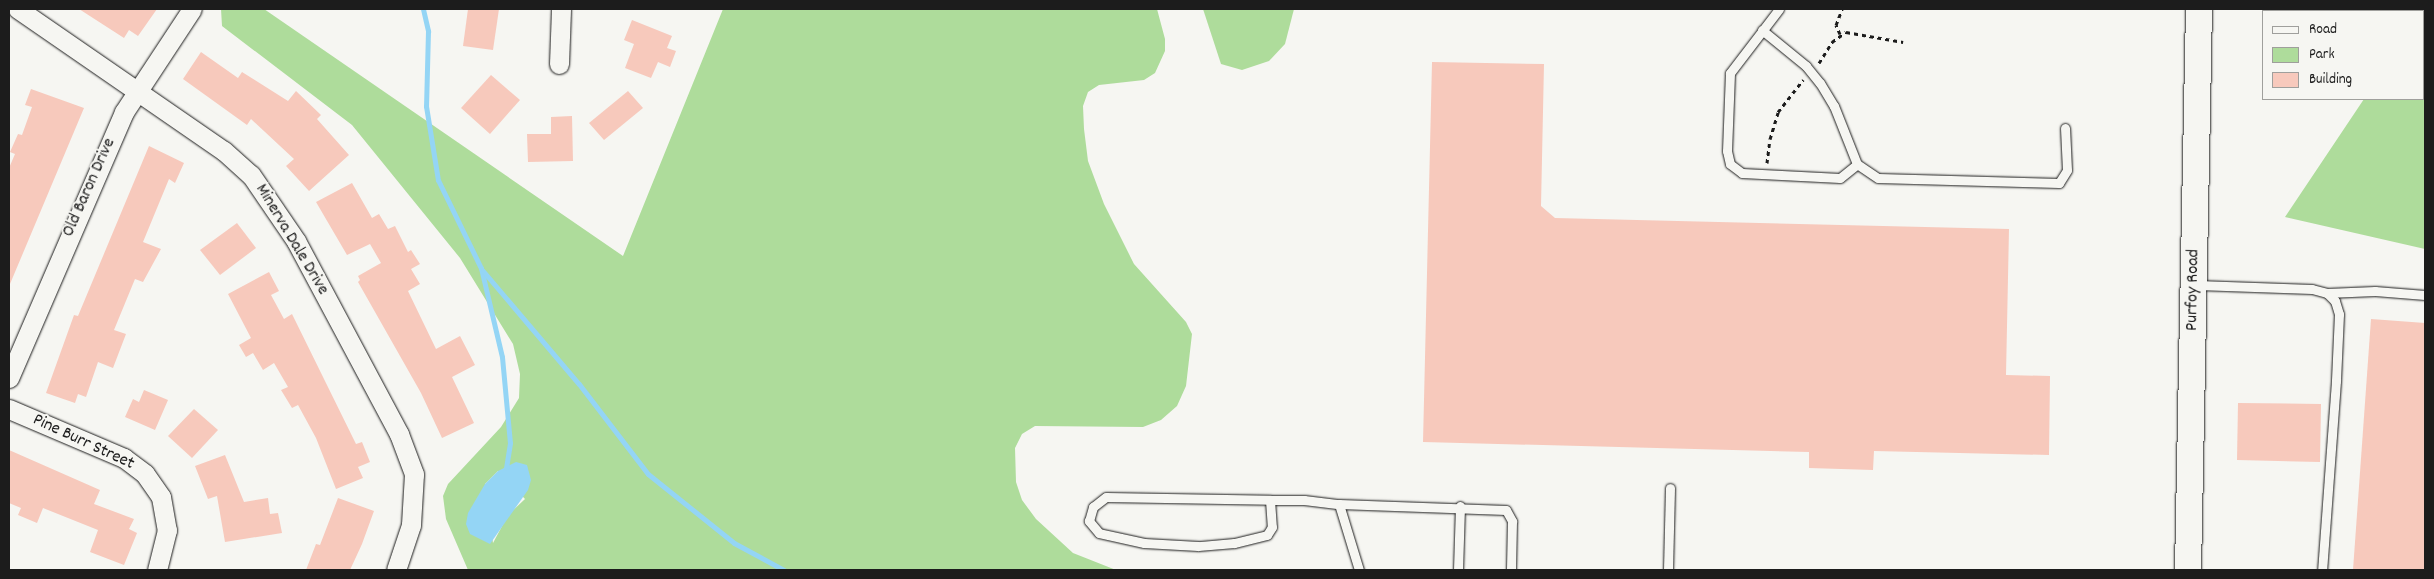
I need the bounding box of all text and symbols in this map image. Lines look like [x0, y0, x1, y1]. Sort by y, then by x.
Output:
legend [2262, 10, 2424, 100]
text: Road [2309, 19, 2337, 41]
text: Park [2309, 44, 2335, 66]
text: Building [2309, 69, 2352, 91]
street label: Old Baron Drive [59, 135, 121, 241]
street label: Minerva Dale Drive [249, 181, 333, 299]
street label: Purfoy Road [2182, 249, 2206, 331]
street label: Pine Burr Street [29, 410, 137, 476]

